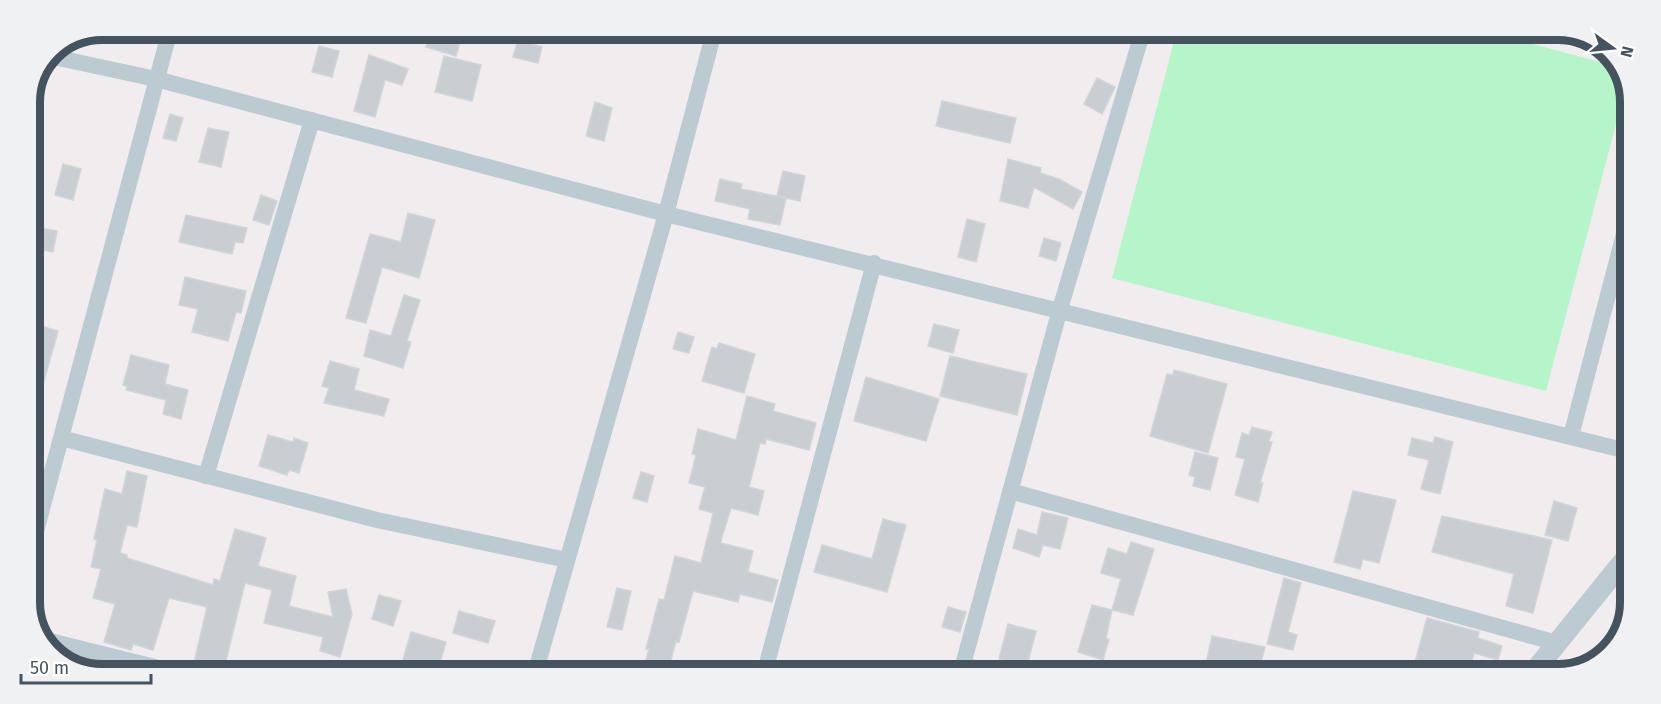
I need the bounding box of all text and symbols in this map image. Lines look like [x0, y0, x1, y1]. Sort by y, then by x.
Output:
north arrow [1583, 18, 1643, 78]
text: N [1616, 44, 1638, 59]
scale bar [21, 647, 152, 685]
text: 50 m [30, 657, 69, 679]

